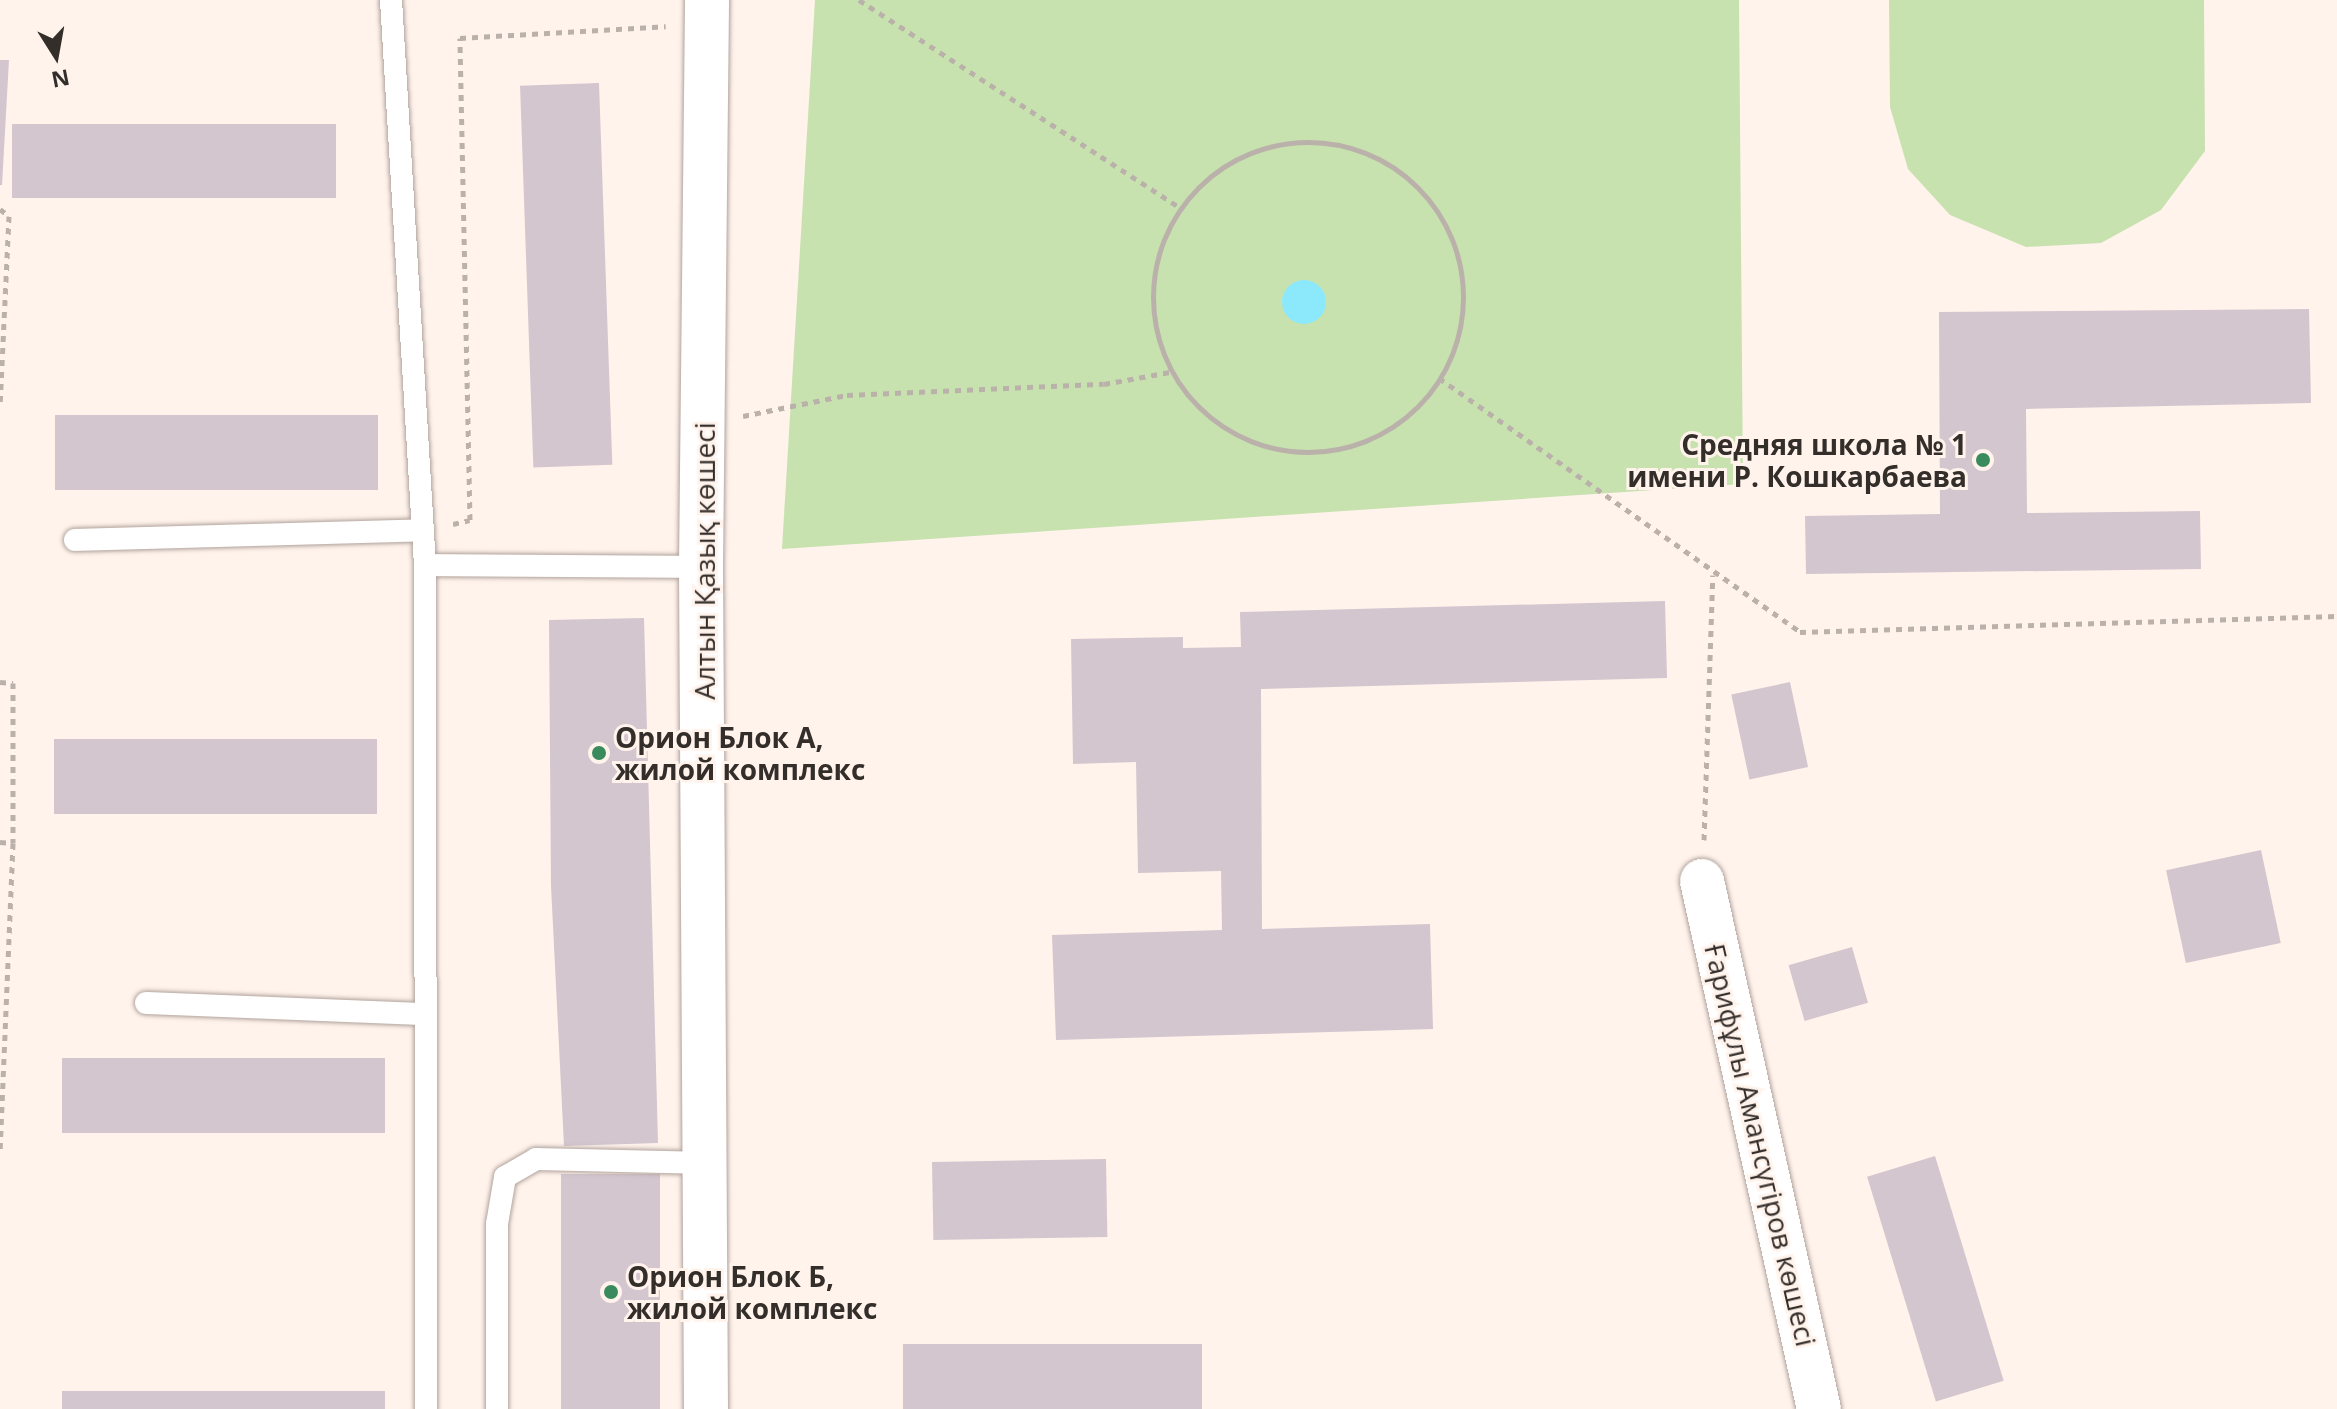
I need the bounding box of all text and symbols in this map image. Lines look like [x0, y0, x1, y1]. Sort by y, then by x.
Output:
north arrow [16, 16, 96, 96]
text: N [49, 63, 72, 96]
street label: Алтын Қазық көшесі [687, 422, 721, 700]
place label: Средняя школа № 1 имени Р. Кошкарбаева [1627, 427, 1967, 493]
marker: Средняя школа № 1 имени Р. Кошкарбаева [1974, 451, 1992, 469]
place label: Орион Блок А, жилой комплекс [615, 720, 865, 786]
marker: Орион Блок А, жилой комплекс [590, 744, 608, 762]
street label: Ғарифұлы Амансүгіров көшесі [1698, 941, 1824, 1349]
place label: Орион Блок Б, жилой комплекс [627, 1259, 877, 1325]
marker: Орион Блок Б, жилой комплекс [602, 1283, 620, 1301]

